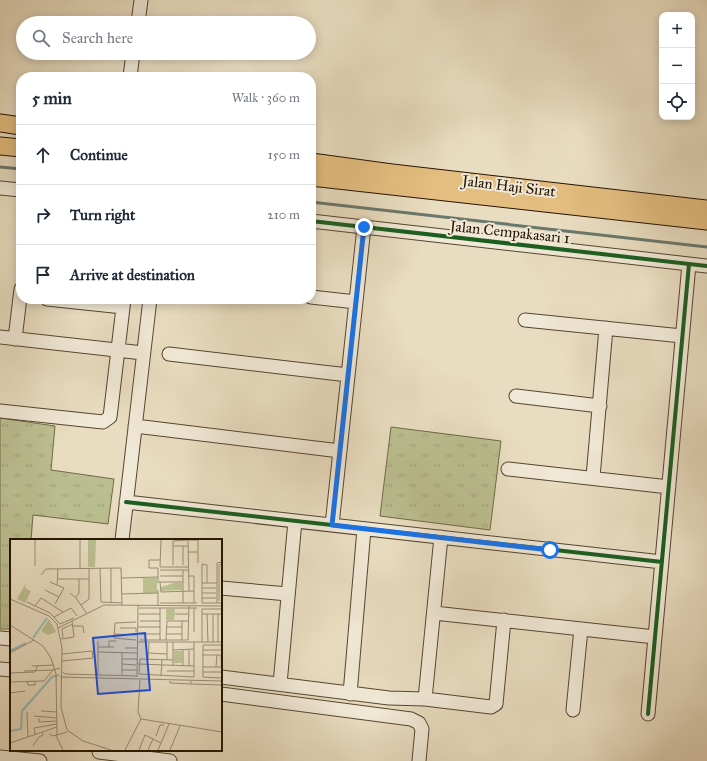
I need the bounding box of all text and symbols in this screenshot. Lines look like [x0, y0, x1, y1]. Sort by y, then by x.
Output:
map controls [659, 12, 695, 120]
button: + [659, 12, 695, 48]
search box [16, 16, 316, 60]
icon: search [30, 27, 52, 49]
text: Search here [62, 29, 133, 47]
button: − [659, 48, 695, 84]
button: locate [659, 84, 695, 120]
text: 5 min [32, 88, 72, 109]
text: Walk · 360 m [232, 90, 300, 106]
icon: ahead [32, 144, 54, 166]
text: Continue [70, 146, 128, 164]
text: 150 m [268, 147, 300, 163]
street label: Jalan Haji Sirat [459, 171, 557, 202]
icon: right [32, 204, 54, 226]
text: Turn right [70, 206, 135, 224]
text: 210 m [267, 207, 300, 223]
street label: Jalan Cempakasari 1 [447, 217, 571, 248]
route end [355, 218, 373, 236]
icon: arrive [32, 264, 54, 286]
text: Arrive at destination [70, 266, 195, 284]
inset map [10, 539, 222, 751]
route start [541, 541, 559, 559]

